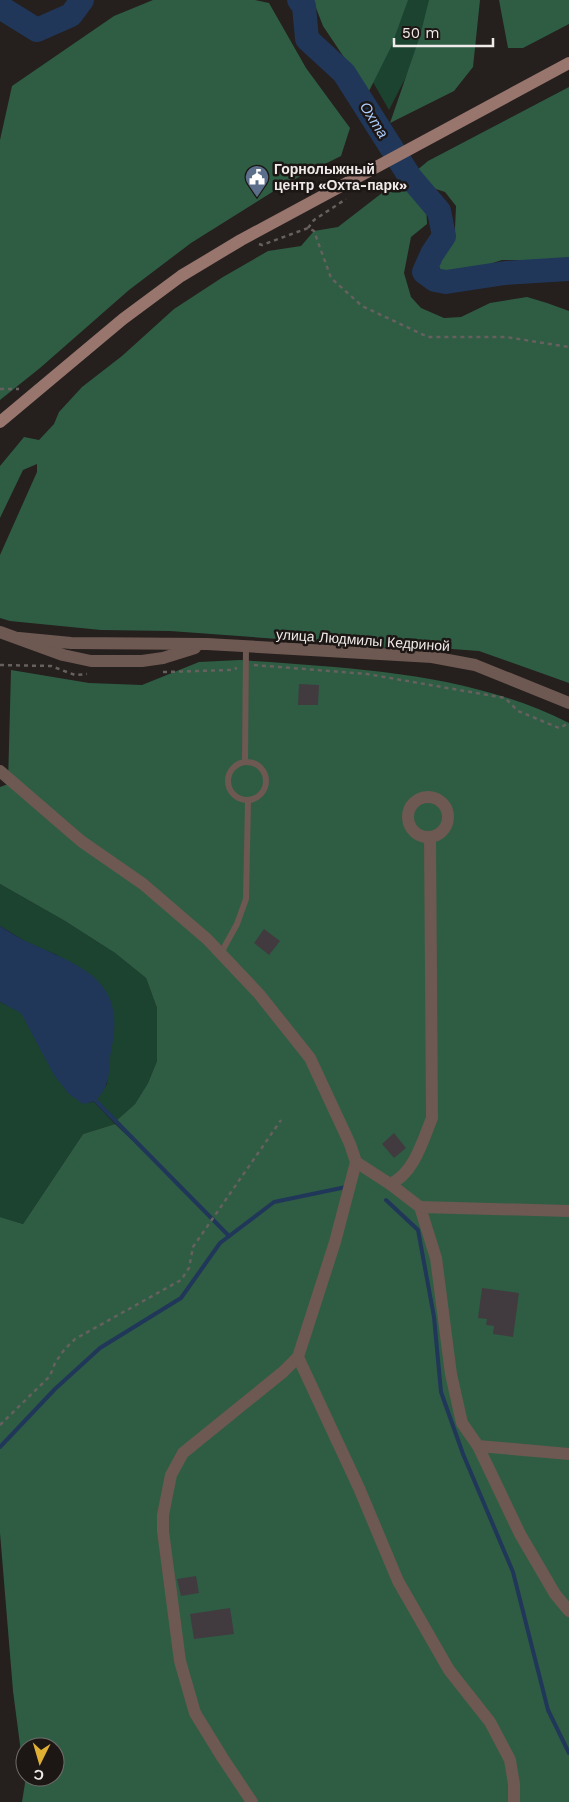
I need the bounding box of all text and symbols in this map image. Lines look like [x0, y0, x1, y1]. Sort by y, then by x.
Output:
scale bar [394, 15, 493, 47]
text: 50 m [402, 24, 439, 42]
water label: Охта [356, 98, 392, 142]
place label: Горнолыжный центр «Охта-парк» [274, 161, 407, 193]
public building icon: Горнолыжный центр «Охта-парк» [244, 164, 270, 198]
street label: улица Людмилы Кедриной [276, 626, 450, 654]
north arrow [15, 1737, 65, 1787]
text: С [33, 1767, 45, 1783]

